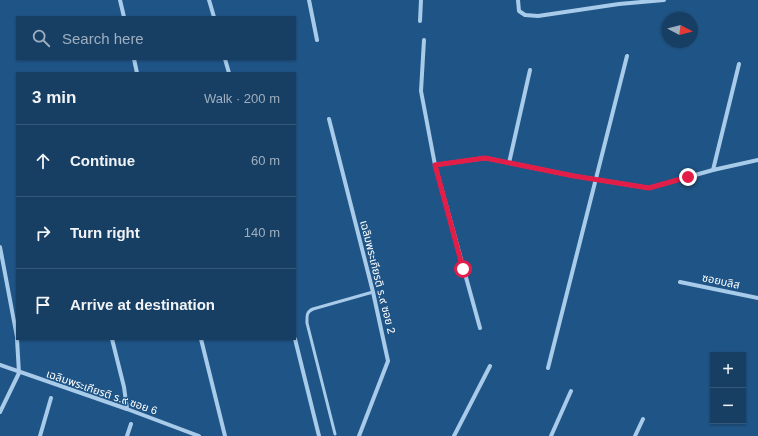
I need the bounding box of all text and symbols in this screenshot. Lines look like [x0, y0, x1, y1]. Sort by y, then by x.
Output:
north arrow [662, 12, 698, 48]
search box [16, 16, 296, 60]
icon: search [30, 27, 52, 49]
text: Search here [62, 30, 144, 47]
text: 3 min [32, 88, 76, 107]
text: Walk · 200 m [204, 91, 280, 106]
icon: ahead [32, 150, 54, 172]
text: Continue [70, 152, 135, 169]
text: 60 m [251, 153, 280, 168]
route end [679, 168, 697, 186]
street label: เฉลิมพระเกียรติ ร.๙ ซอย 2 [358, 219, 398, 335]
icon: right [32, 222, 54, 244]
text: Turn right [70, 224, 140, 241]
text: 140 m [244, 225, 280, 240]
route start [454, 260, 472, 278]
street label: ซอยบลิส [701, 271, 741, 291]
icon: arrive [32, 294, 54, 316]
text: Arrive at destination [70, 296, 215, 313]
map controls [710, 352, 746, 424]
button: + [710, 352, 746, 388]
street label: เฉลิมพระเกียรติ ร.๙ ซอย 6 [45, 367, 159, 417]
button: − [710, 388, 746, 424]

